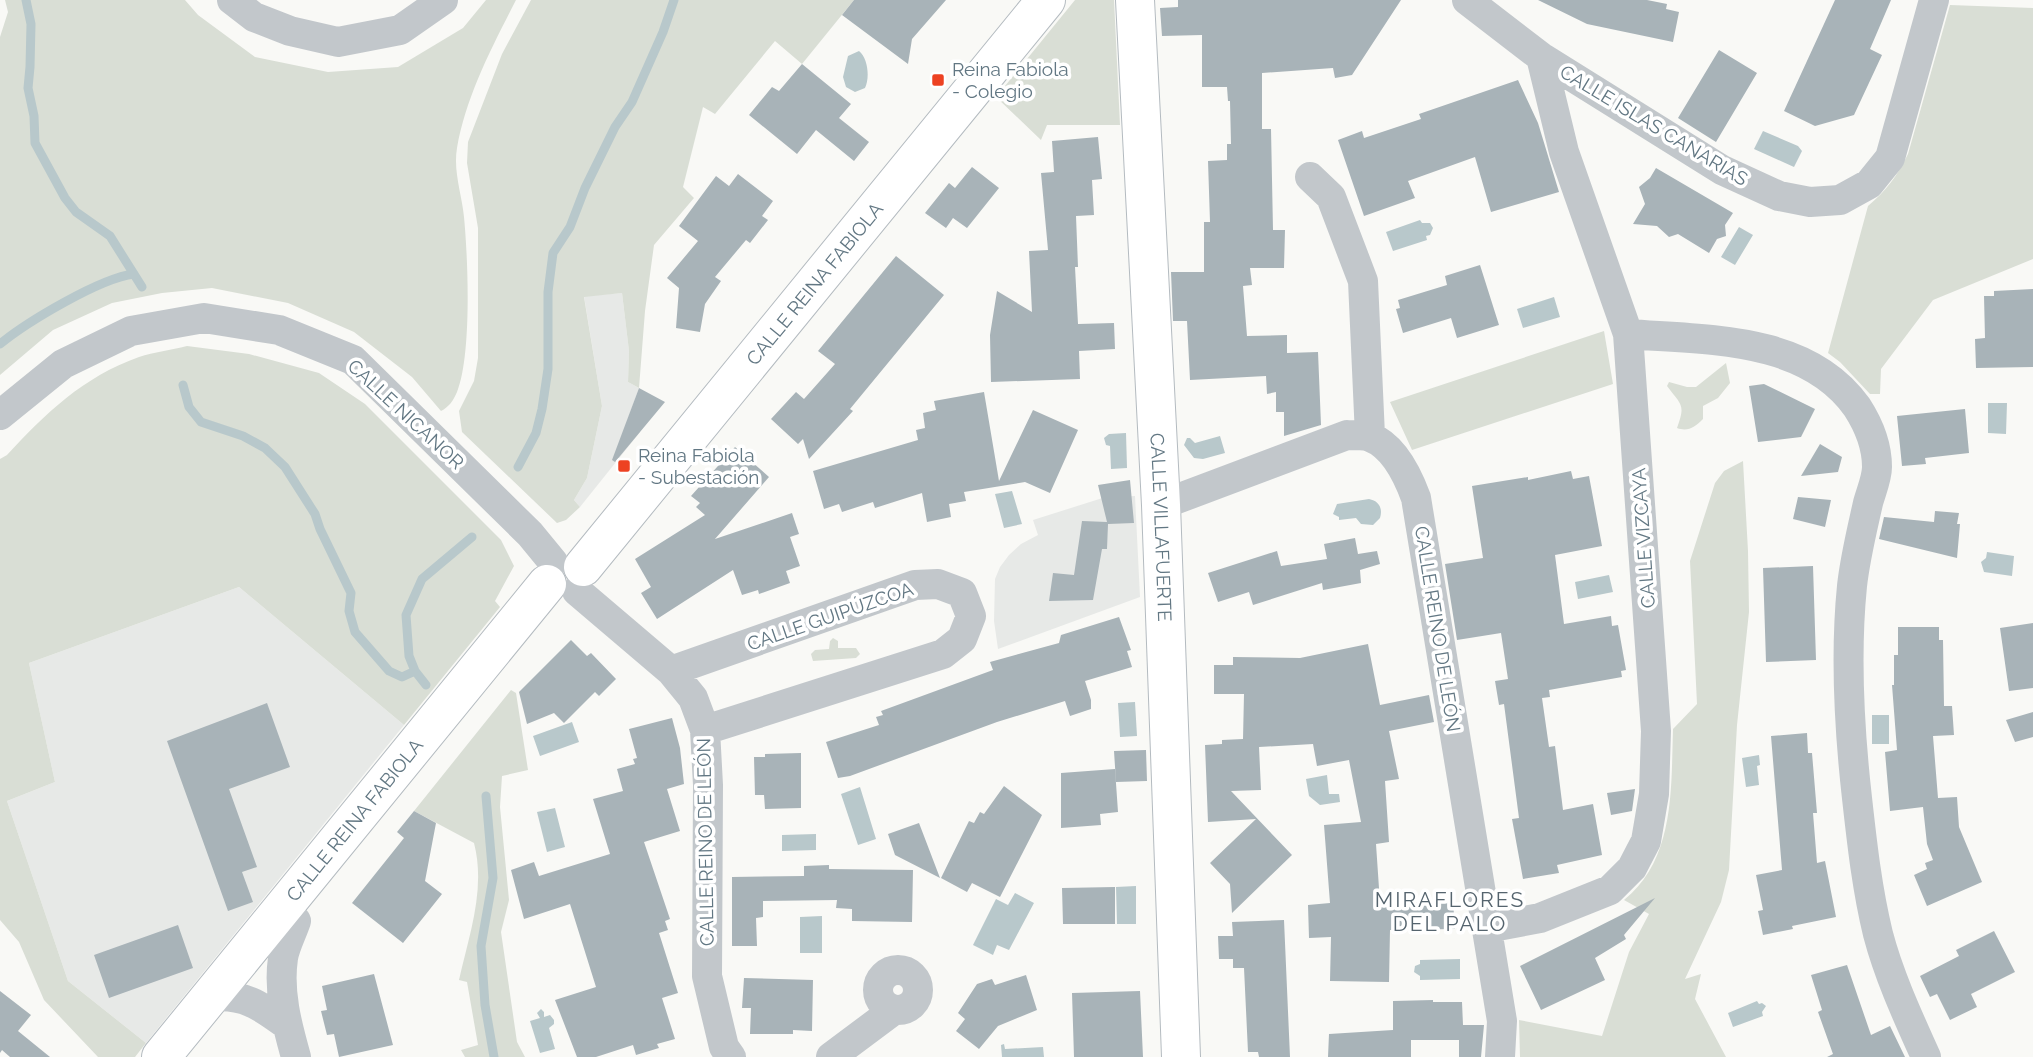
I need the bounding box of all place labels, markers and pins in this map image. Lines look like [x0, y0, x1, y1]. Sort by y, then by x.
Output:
place label: Reina Fabiola - Colegio [952, 58, 1069, 102]
marker: Reina Fabiola - Colegio [930, 72, 946, 88]
place label: Reina Fabiola - Subestación [638, 444, 759, 488]
marker: Reina Fabiola - Subestación [616, 458, 632, 474]

